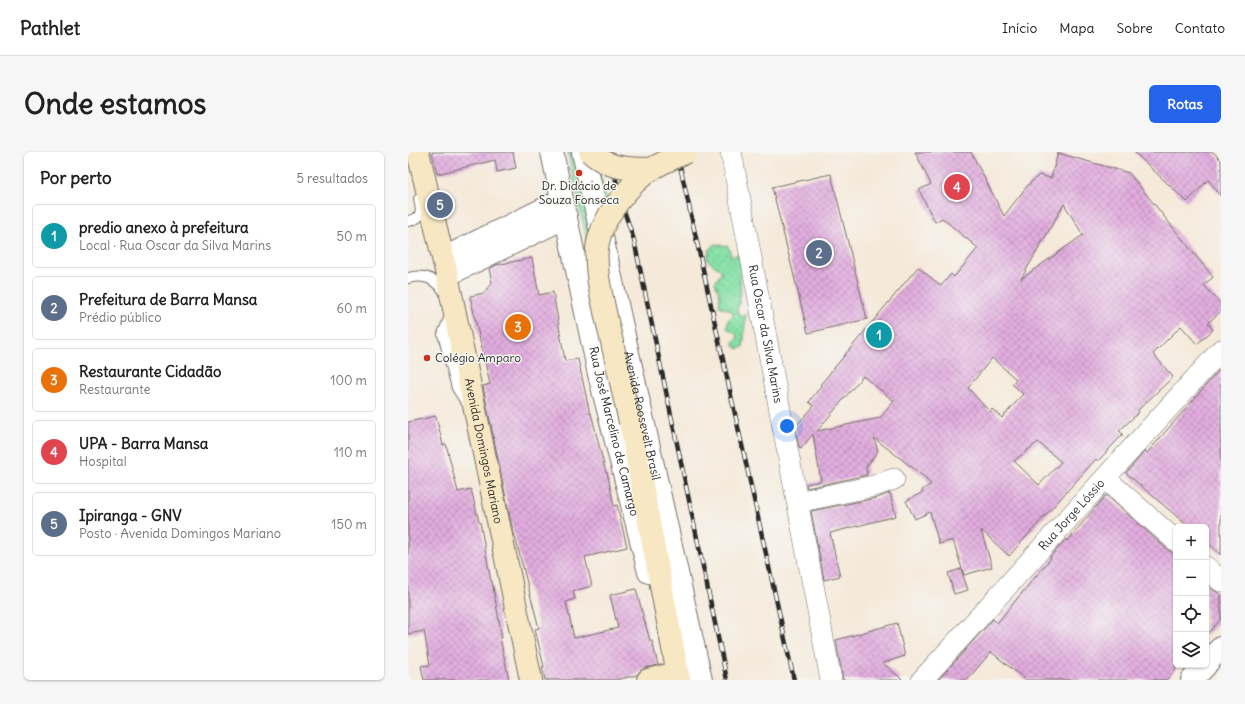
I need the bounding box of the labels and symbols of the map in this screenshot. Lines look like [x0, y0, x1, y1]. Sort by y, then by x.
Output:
marker: Dr. Didácio de Souza Fonseca [574, 168, 584, 178]
pin: 4 [944, 172, 970, 202]
place label: Dr. Didácio de Souza Fonseca [539, 178, 619, 207]
pin: 5 [427, 190, 453, 220]
pin: 2 [806, 238, 832, 268]
street label: Rua Oscar da Silva Marins [745, 263, 786, 404]
pin: 3 [505, 312, 531, 342]
pin: 1 [866, 320, 892, 350]
street label: Rua José Marcelino de Camargo [586, 345, 643, 518]
place label: Colégio Amparo [435, 350, 521, 365]
street label: Avenida Roosevelt Brasil [621, 350, 664, 481]
marker: Colégio Amparo [422, 353, 432, 363]
street label: Avenida Domingos Mariano [462, 377, 506, 525]
your location [777, 416, 797, 436]
street label: Rua Jorge Lóssio [1035, 475, 1108, 553]

